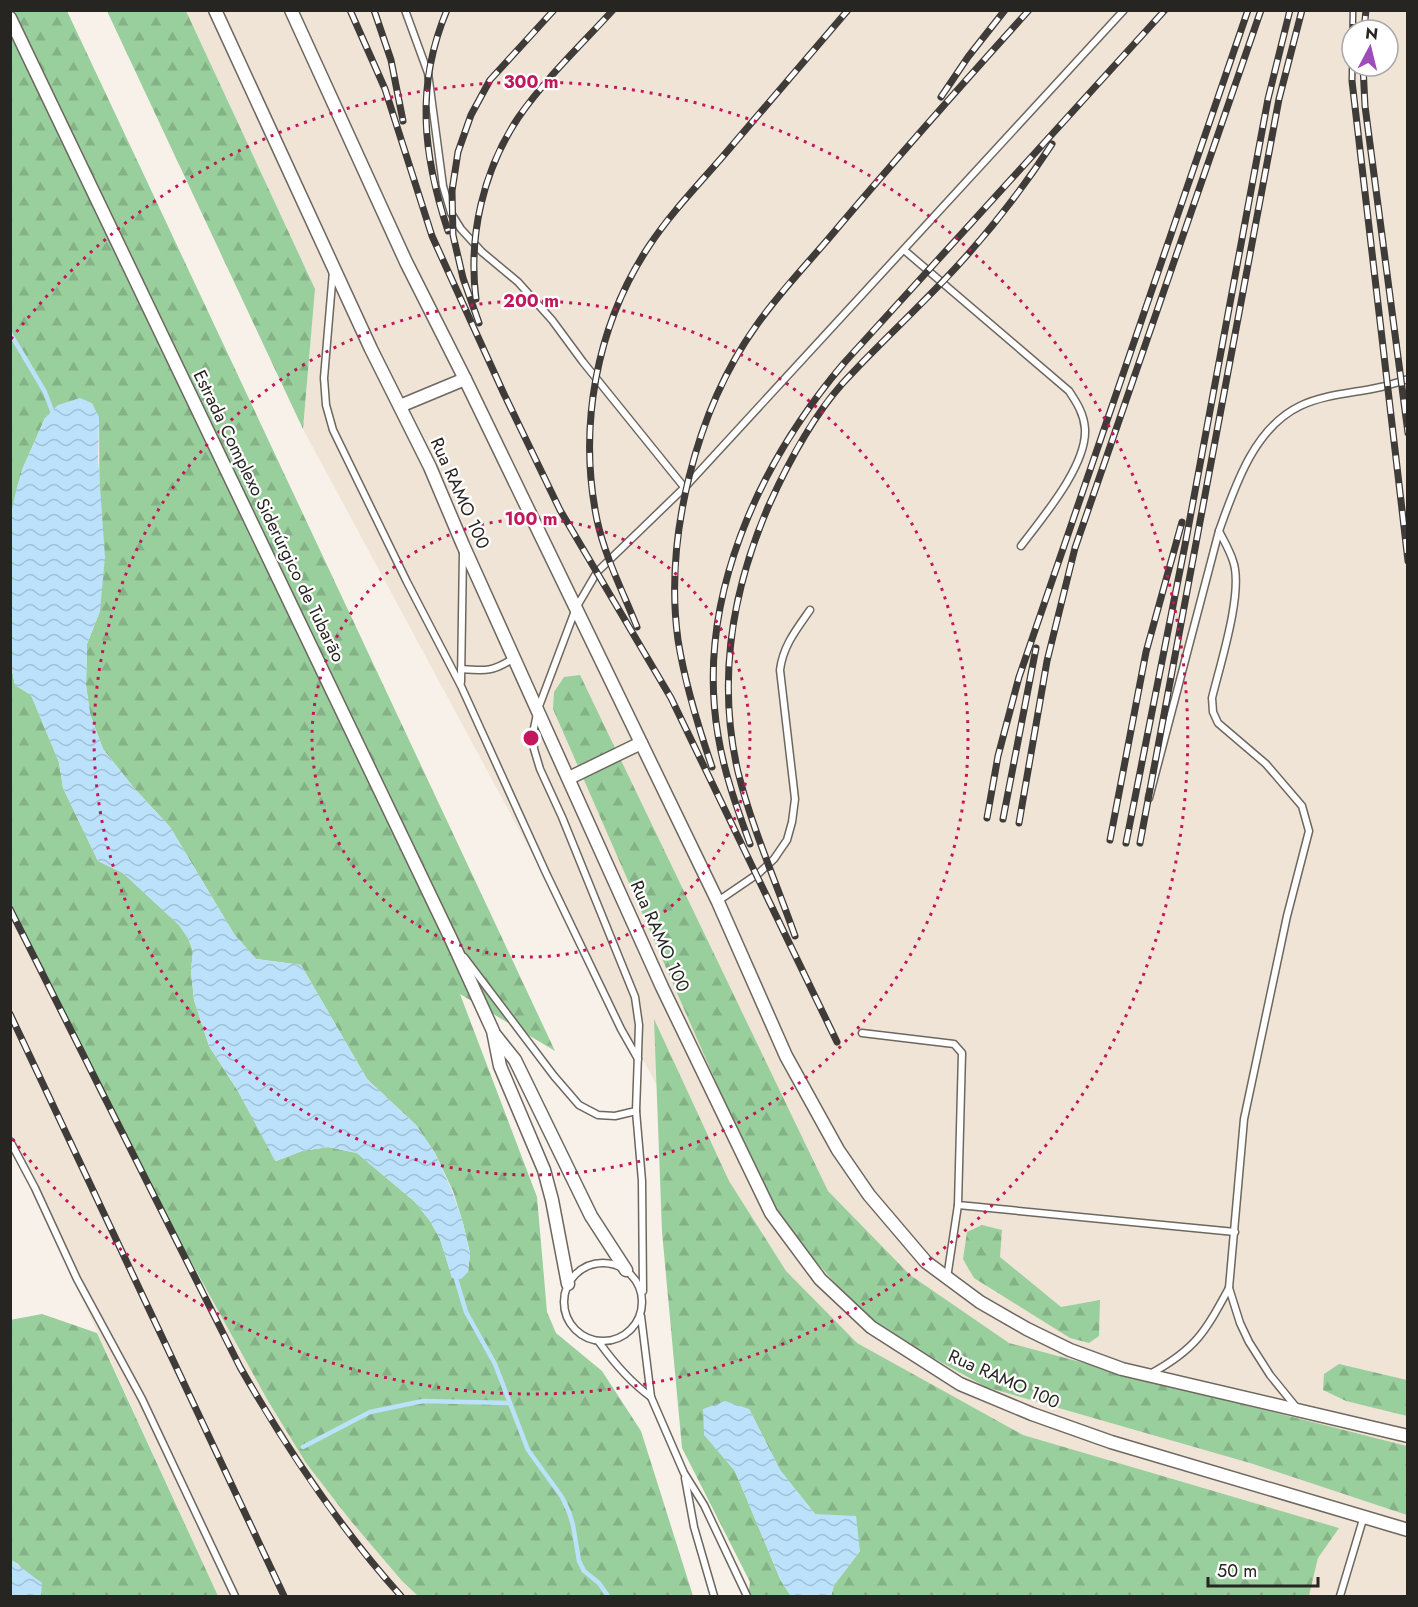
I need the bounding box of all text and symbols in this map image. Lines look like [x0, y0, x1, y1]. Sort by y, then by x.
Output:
north arrow [1340, 18, 1400, 78]
text: N [1364, 21, 1379, 46]
text: 300 m [503, 69, 559, 95]
text: 200 m [503, 288, 559, 314]
street label: Estrada Complexo Siderúrgico de Tubarão [187, 366, 351, 667]
street label: Rua RAMO 100 [424, 433, 496, 553]
text: 100 m [504, 506, 558, 532]
centre of rings [521, 728, 541, 748]
street label: Rua RAMO 100 [624, 876, 696, 996]
street label: Rua RAMO 100 [944, 1343, 1064, 1415]
scale bar [1208, 1550, 1318, 1588]
text: 50 m [1217, 1558, 1257, 1584]

